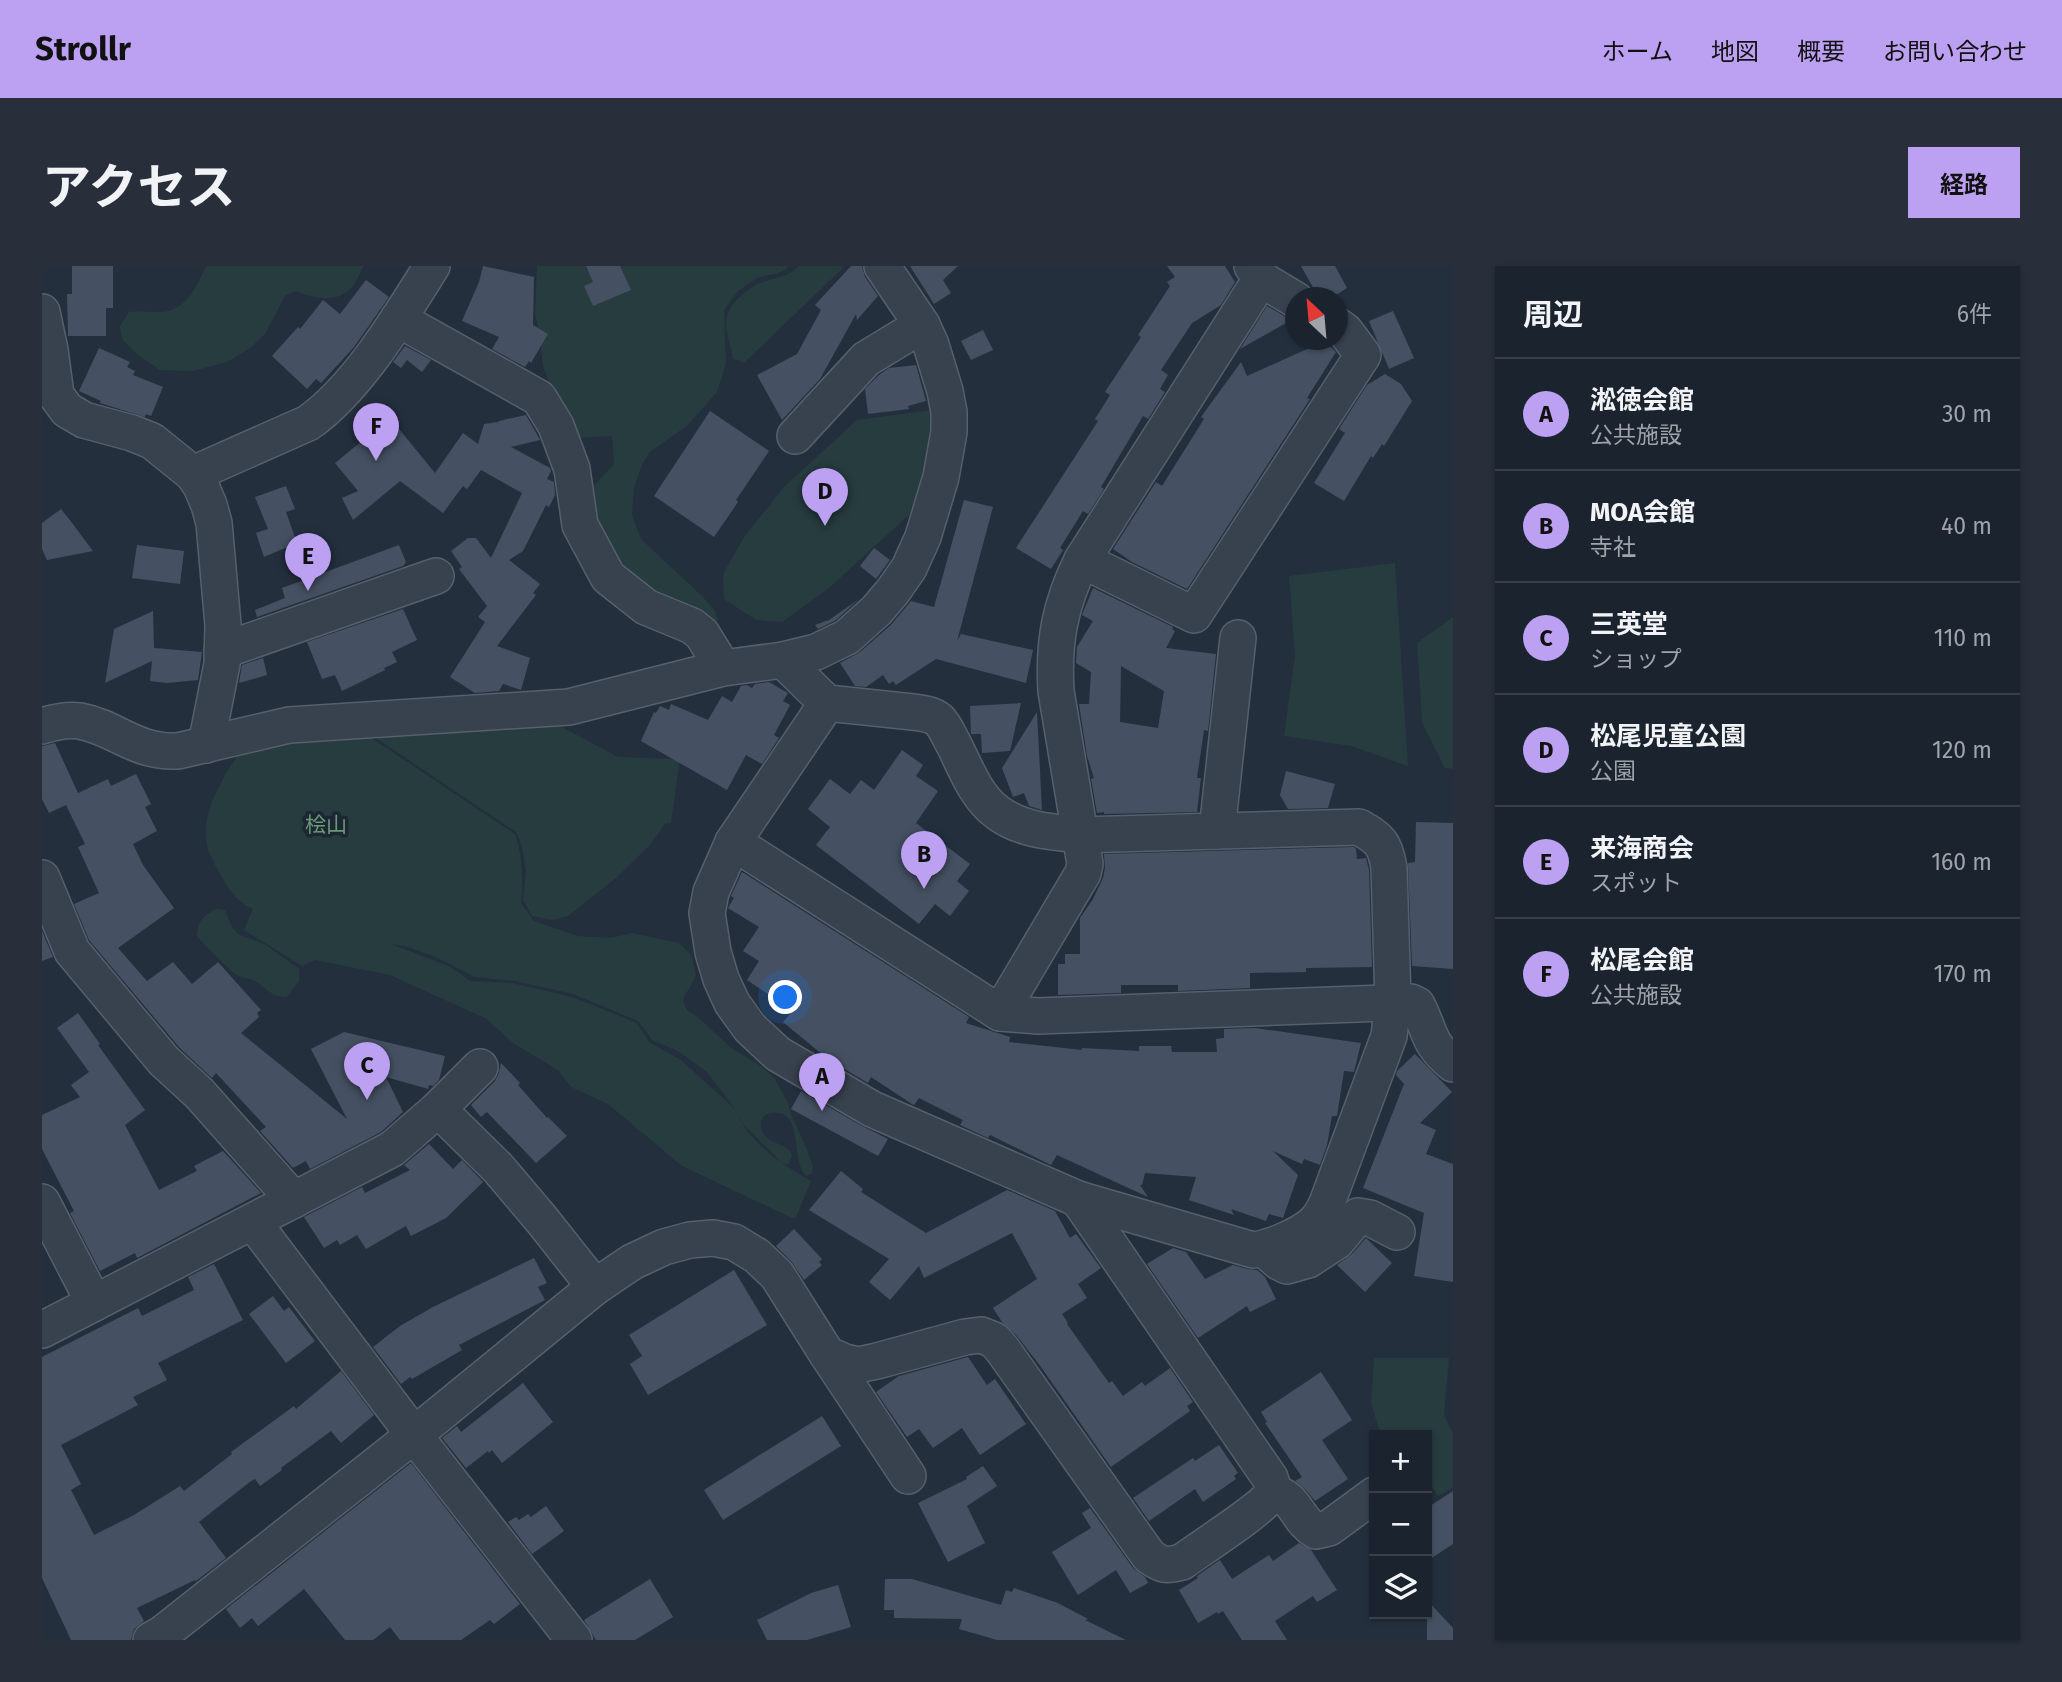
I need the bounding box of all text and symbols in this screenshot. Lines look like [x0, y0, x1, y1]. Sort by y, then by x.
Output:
text: Strollr [35, 29, 131, 69]
text: ホーム [1602, 38, 1673, 66]
text: 地図 [1711, 38, 1759, 66]
text: 概要 [1797, 38, 1845, 66]
text: お問い合わせ [1883, 38, 2027, 66]
button: 経路 [1908, 147, 2020, 218]
text: アクセス [42, 158, 236, 217]
north arrow [1285, 287, 1348, 350]
text: 周辺 [1523, 297, 1583, 333]
text: 6件 [1957, 300, 1992, 328]
text: 淞徳会館 [1590, 385, 1694, 416]
text: A [1539, 400, 1553, 428]
text: 30 m [1942, 400, 1992, 428]
pin: F [353, 403, 399, 461]
text: 公共施設 [1590, 421, 1682, 449]
pin: D [802, 468, 848, 526]
text: MOA会館 [1590, 497, 1695, 528]
text: B [1539, 512, 1553, 540]
text: 40 m [1941, 512, 1992, 540]
pin: E [285, 533, 331, 591]
text: 寺社 [1590, 533, 1636, 561]
text: 三英堂 [1590, 609, 1668, 640]
text: C [1539, 624, 1553, 652]
text: 110 m [1934, 624, 1992, 652]
text: ショップ [1590, 645, 1682, 673]
text: 松尾児童公園 [1590, 721, 1746, 752]
text: D [1539, 736, 1553, 764]
text: 120 m [1932, 736, 1992, 764]
text: 公園 [1590, 757, 1636, 785]
park label: 桧山 [305, 812, 347, 838]
pin: B [901, 831, 947, 889]
text: 来海商会 [1590, 833, 1694, 864]
text: E [1540, 848, 1552, 876]
text: 160 m [1931, 848, 1992, 876]
text: スポット [1590, 869, 1682, 897]
text: 松尾会館 [1590, 945, 1694, 976]
text: F [1540, 960, 1552, 988]
text: 170 m [1933, 960, 1992, 988]
your location [768, 980, 802, 1014]
text: 公共施設 [1590, 981, 1682, 1009]
pin: C [344, 1042, 390, 1100]
pin: A [799, 1053, 845, 1111]
map controls [1369, 1430, 1432, 1619]
button: + [1369, 1430, 1432, 1493]
button: − [1369, 1493, 1432, 1556]
button: layers [1369, 1556, 1432, 1619]

